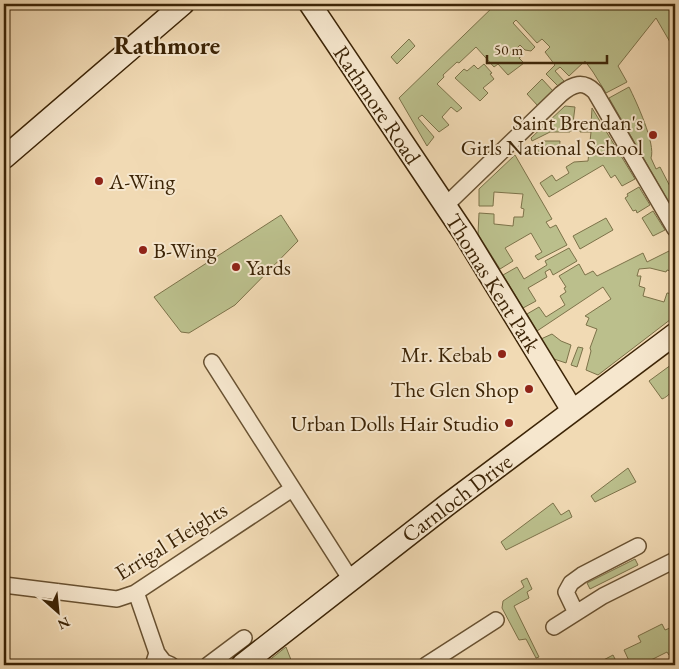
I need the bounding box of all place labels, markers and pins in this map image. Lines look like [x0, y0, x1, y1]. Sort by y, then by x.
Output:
place label: Saint Brendan's Girls National School [461, 108, 643, 162]
marker: Saint Brendan's Girls National School [647, 129, 659, 141]
place label: A-Wing [108, 167, 175, 196]
marker: A-Wing [93, 175, 105, 187]
place label: B-Wing [153, 236, 217, 265]
marker: B-Wing [137, 244, 149, 256]
place label: Yards [246, 253, 291, 282]
marker: Yards [230, 261, 242, 273]
place label: Mr. Kebab [401, 340, 492, 369]
marker: Mr. Kebab [496, 348, 508, 360]
place label: The Glen Shop [390, 375, 519, 404]
marker: The Glen Shop [523, 383, 535, 395]
place label: Urban Dolls Hair Studio [291, 409, 499, 438]
marker: Urban Dolls Hair Studio [503, 417, 515, 429]

